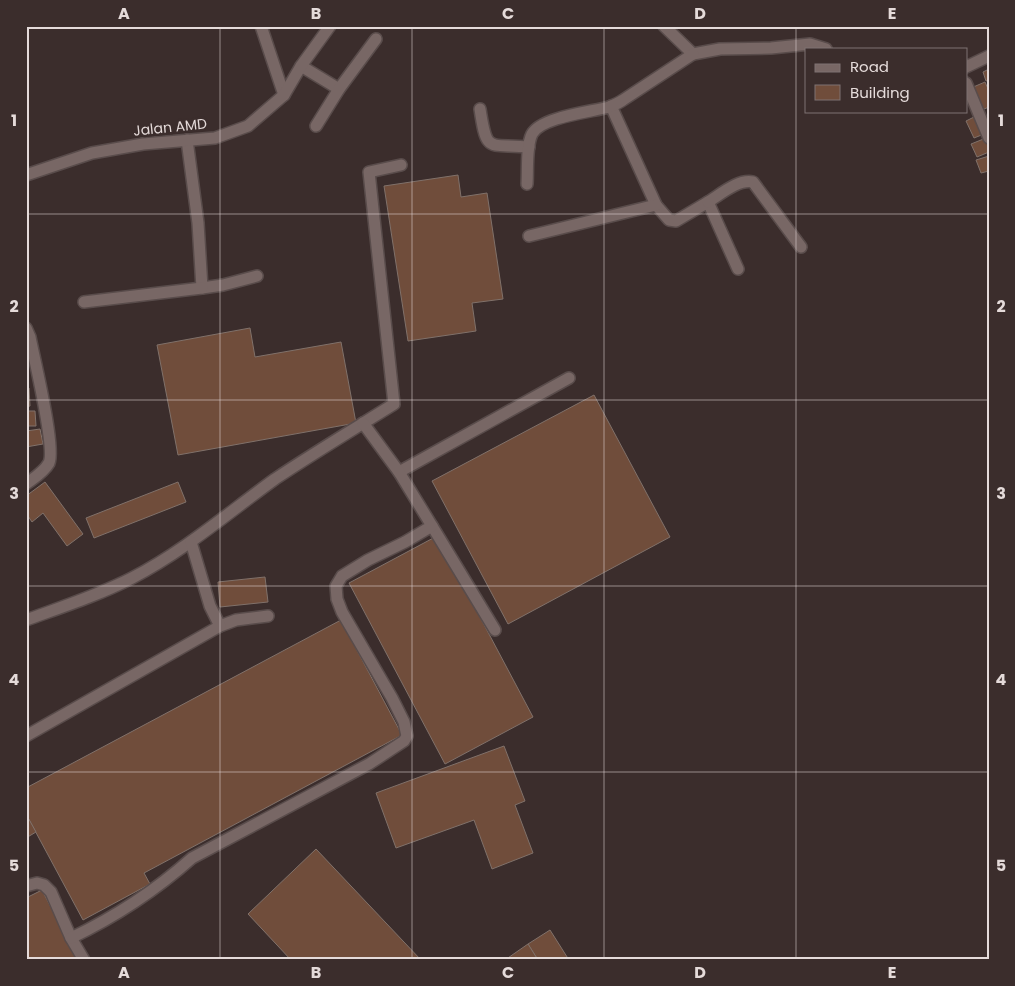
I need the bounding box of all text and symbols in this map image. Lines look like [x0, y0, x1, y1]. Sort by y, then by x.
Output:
text: A [118, 2, 130, 25]
text: B [311, 2, 321, 25]
text: C [502, 2, 514, 25]
text: D [694, 2, 706, 25]
text: E [888, 2, 896, 25]
legend [805, 48, 968, 112]
text: Road [850, 56, 889, 77]
text: Building [850, 82, 910, 103]
text: 1 [11, 109, 17, 132]
text: 1 [998, 109, 1004, 132]
street label: Jalan AMD [132, 113, 208, 141]
text: 2 [9, 295, 19, 318]
text: 2 [996, 295, 1006, 318]
text: 3 [9, 482, 19, 505]
text: 3 [996, 482, 1006, 505]
text: 4 [9, 668, 20, 691]
text: 4 [996, 668, 1007, 691]
text: 5 [9, 854, 19, 877]
text: 5 [996, 854, 1006, 877]
text: A [118, 961, 130, 984]
text: B [311, 961, 321, 984]
text: C [502, 961, 514, 984]
text: D [694, 961, 706, 984]
text: E [888, 961, 896, 984]

